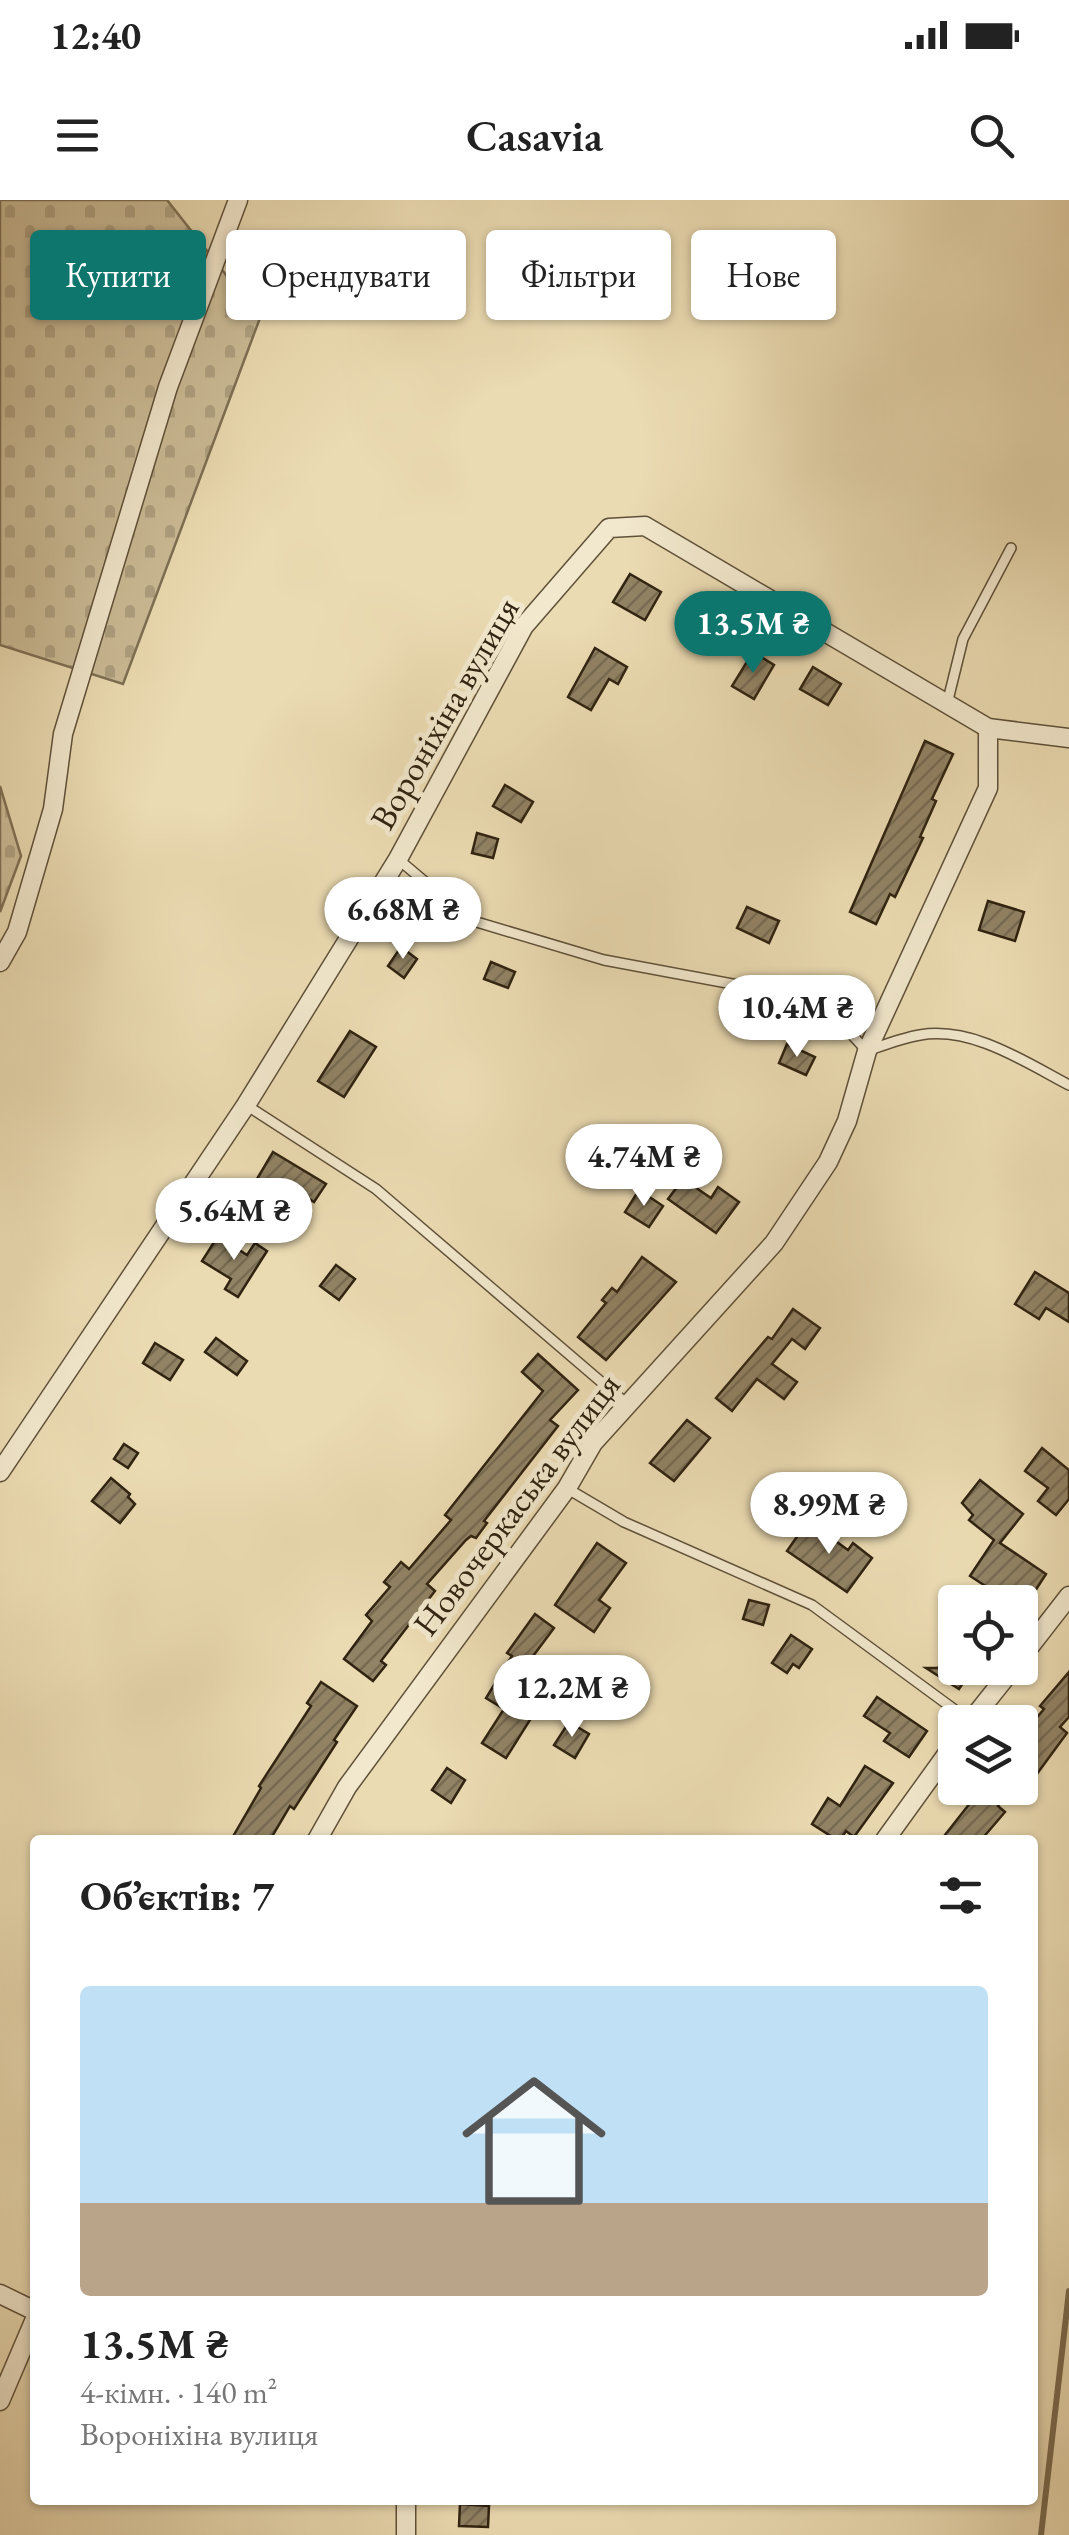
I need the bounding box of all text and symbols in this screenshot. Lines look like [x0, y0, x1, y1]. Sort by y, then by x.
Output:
text: 12:40 [50, 11, 141, 60]
text: Casavia [466, 106, 603, 164]
icon: menu [50, 108, 105, 163]
icon: search [964, 108, 1019, 163]
chip: Купити [30, 230, 206, 320]
chip: Орендувати [226, 230, 466, 320]
chip: Фільтри [486, 230, 671, 320]
chip: Нове [691, 230, 836, 320]
street label: Вороніхіна вулиця [359, 589, 530, 838]
pin: 13.5M ₴ [661, 591, 845, 676]
text: 13.5M ₴ [696, 602, 810, 644]
pin: 6.68M ₴ [311, 877, 495, 962]
text: 6.68M ₴ [346, 888, 460, 930]
pin: 10.4M ₴ [705, 975, 889, 1060]
text: 10.4M ₴ [740, 986, 854, 1028]
pin: 4.74M ₴ [552, 1124, 736, 1209]
text: 4.74M ₴ [587, 1135, 701, 1177]
pin: 5.64M ₴ [142, 1178, 326, 1263]
text: 5.64M ₴ [177, 1189, 291, 1231]
street label: Новочеркаська вулиця [402, 1364, 630, 1645]
pin: 8.99M ₴ [737, 1472, 921, 1557]
text: 8.99M ₴ [772, 1483, 886, 1525]
map controls [938, 1585, 1038, 1805]
button: locate [938, 1585, 1038, 1685]
pin: 12.2M ₴ [480, 1655, 664, 1740]
text: 12.2M ₴ [515, 1666, 629, 1708]
button: layers [938, 1705, 1038, 1805]
text: Об’єктів: 7 [80, 1868, 274, 1923]
icon: filters [933, 1868, 988, 1923]
icon: home [444, 2051, 624, 2231]
text: 13.5M ₴ [80, 2316, 229, 2371]
text: 4-кімн. · 140 m² [80, 2371, 277, 2413]
text: Вороніхіна вулиця [80, 2413, 318, 2455]

